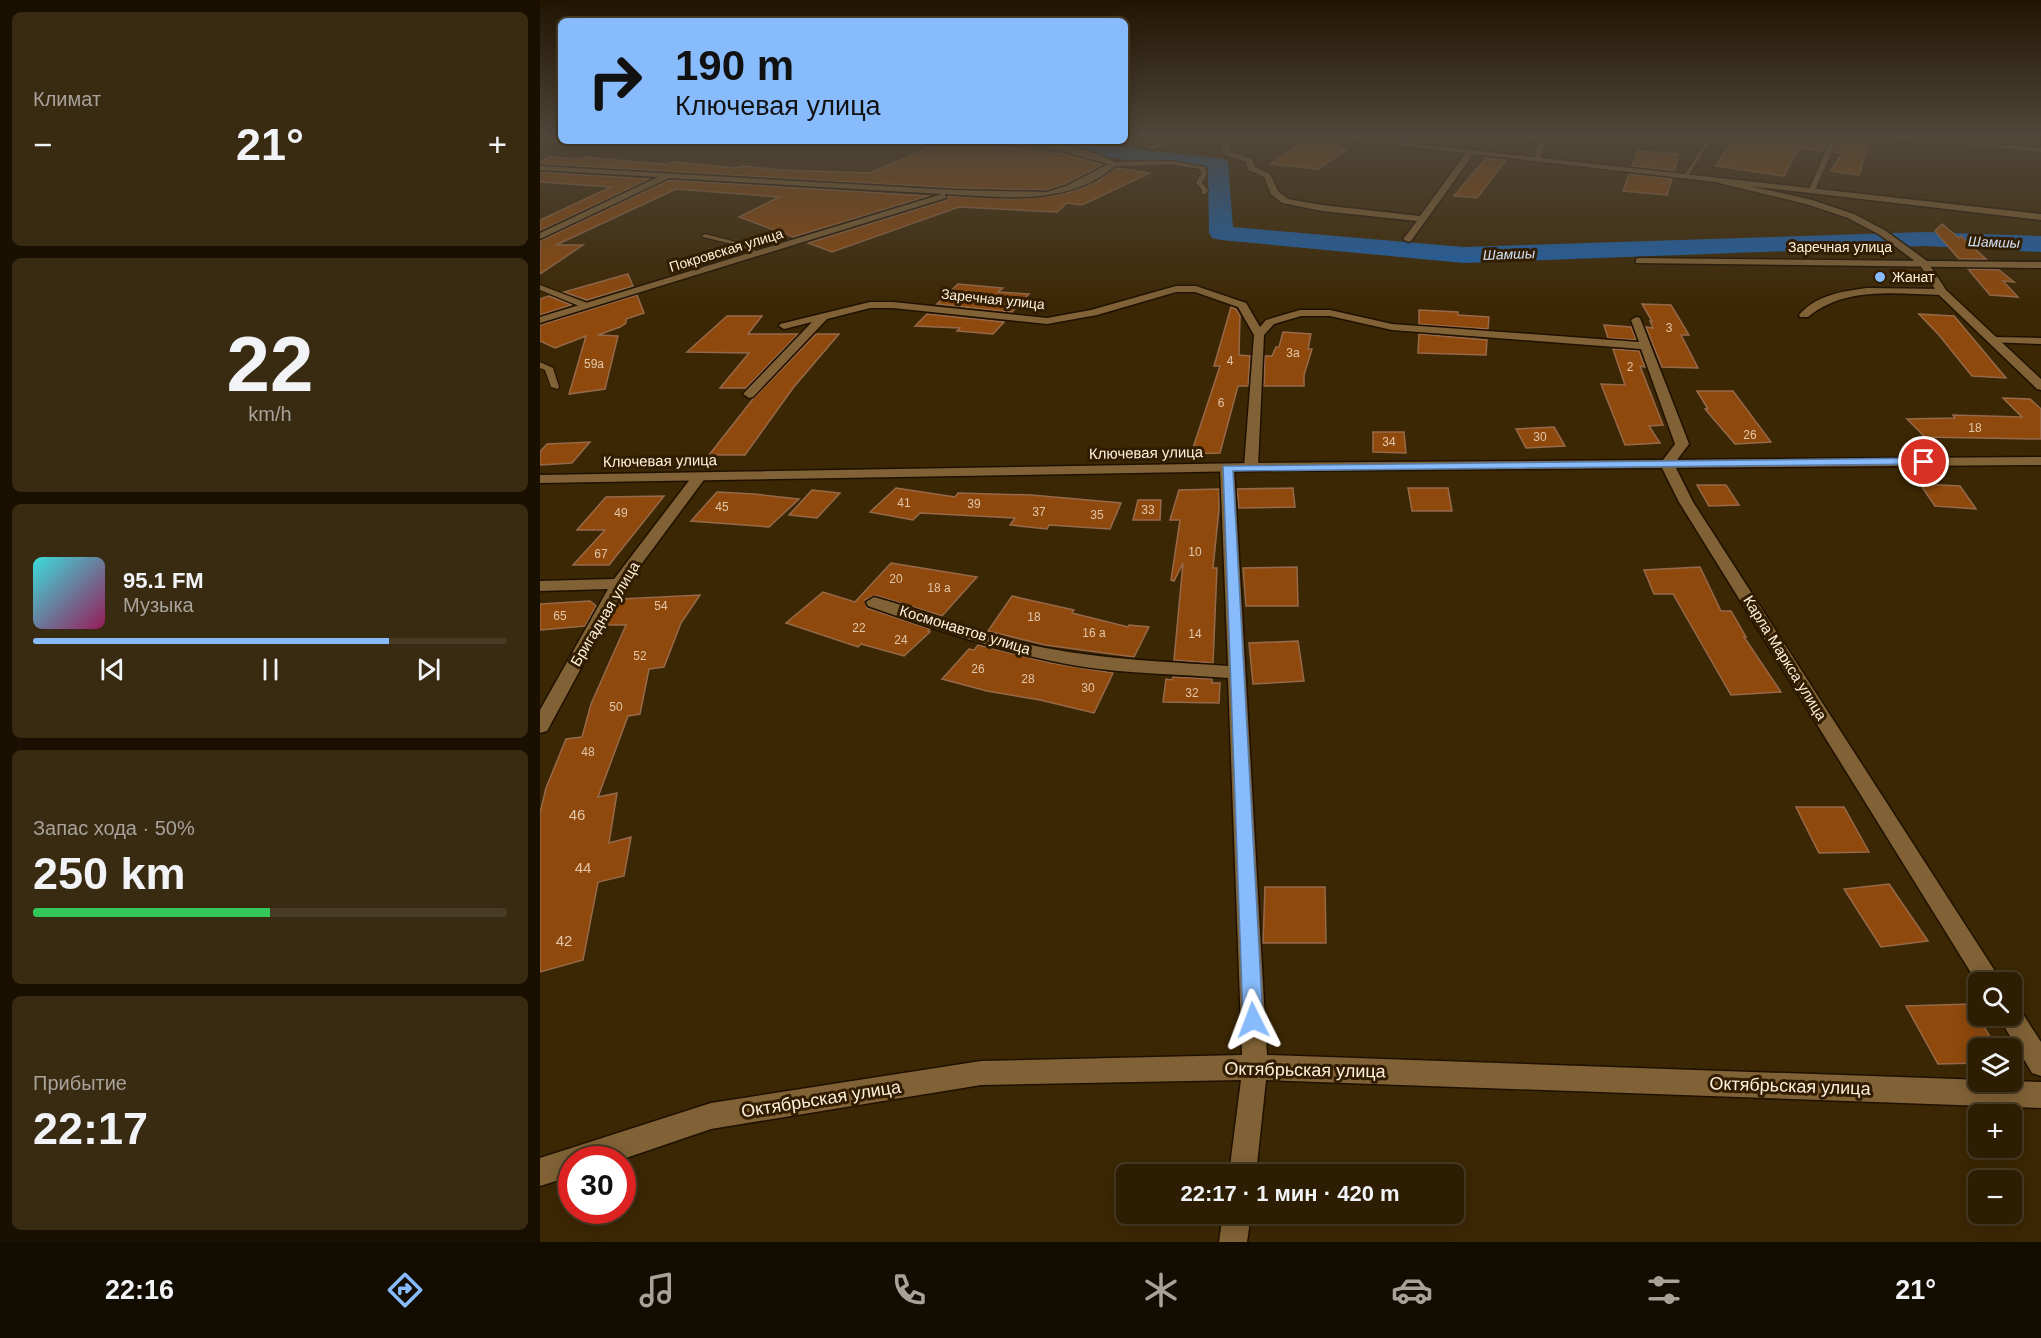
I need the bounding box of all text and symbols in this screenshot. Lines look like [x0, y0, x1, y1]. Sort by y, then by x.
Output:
icon: right [576, 42, 654, 120]
text: 190 m [675, 42, 794, 89]
text: Климат [33, 88, 101, 110]
text: Ключевая улица [675, 91, 881, 121]
text: 21° [236, 119, 304, 170]
text: − [33, 126, 52, 163]
text: + [488, 126, 507, 163]
street label: Покровская улица [667, 225, 785, 275]
water label: Шамшы [1968, 233, 2021, 251]
street label: Заречная улица [1788, 239, 1892, 255]
water label: Шамшы [1483, 245, 1536, 263]
place label: Жанат [1892, 269, 1935, 285]
marker: Жанат [1873, 270, 1887, 284]
street label: Заречная улица [940, 286, 1046, 312]
text: 22 [227, 320, 313, 408]
house number: 3 [1666, 321, 1673, 335]
house number: 3а [1286, 346, 1300, 360]
house number: 4 [1227, 354, 1234, 368]
house number: 59а [584, 357, 604, 371]
house number: 2 [1627, 360, 1634, 374]
house number: 6 [1218, 396, 1225, 410]
text: km/h [248, 403, 292, 425]
house number: 18 [1968, 421, 1982, 435]
house number: 26 [1743, 428, 1757, 442]
house number: 30 [1533, 430, 1547, 444]
house number: 34 [1382, 435, 1396, 449]
pin [1898, 436, 1949, 487]
street label: Ключевая улица [1089, 443, 1204, 462]
icon: arrive [1907, 445, 1940, 478]
street label: Ключевая улица [603, 451, 718, 470]
house number: 41 [897, 496, 911, 510]
house number: 39 [967, 497, 981, 511]
house number: 45 [715, 500, 729, 514]
house number: 33 [1141, 503, 1155, 517]
house number: 37 [1032, 505, 1046, 519]
house number: 49 [614, 506, 628, 520]
house number: 35 [1090, 508, 1104, 522]
house number: 10 [1188, 545, 1202, 559]
house number: 67 [594, 547, 608, 561]
street label: Бригадная улица [567, 558, 643, 669]
text: 95.1 FM [123, 568, 204, 593]
house number: 20 [889, 572, 903, 586]
house number: 18 а [927, 581, 951, 595]
street label: Карла Маркса улица [1740, 592, 1831, 724]
text: Музыка [123, 594, 194, 616]
house number: 54 [654, 599, 668, 613]
street label: Космонавтов улица [898, 602, 1033, 658]
house number: 65 [553, 609, 567, 623]
house number: 18 [1027, 610, 1041, 624]
house number: 22 [852, 621, 866, 635]
house number: 16 а [1082, 626, 1106, 640]
house number: 14 [1188, 627, 1202, 641]
house number: 24 [894, 633, 908, 647]
house number: 52 [633, 649, 647, 663]
icon: previous [96, 653, 129, 686]
icon: pause [254, 653, 287, 686]
icon: next [412, 653, 445, 686]
house number: 26 [971, 662, 985, 676]
house number: 28 [1021, 672, 1035, 686]
house number: 30 [1081, 681, 1095, 695]
house number: 32 [1185, 686, 1199, 700]
house number: 50 [609, 700, 623, 714]
house number: 48 [581, 745, 595, 759]
house number: 46 [569, 806, 585, 823]
text: Запас хода · 50% [33, 817, 195, 839]
text: 250 km [33, 848, 186, 899]
house number: 44 [575, 859, 591, 876]
house number: 42 [556, 932, 572, 949]
map controls [1968, 972, 2022, 1224]
button: search [1968, 972, 2022, 1026]
position arrow [1221, 988, 1285, 1052]
button: layers [1968, 1038, 2022, 1092]
street label: Октябрьская улица [1224, 1059, 1387, 1081]
text: Прибытие [33, 1072, 127, 1094]
street label: Октябрьская улица [1709, 1073, 1872, 1099]
street label: Октябрьская улица [740, 1076, 903, 1121]
text: 22:17 [33, 1103, 148, 1154]
button: + [1968, 1104, 2022, 1158]
speed limit sign: 30 [558, 1146, 636, 1224]
button: − [1968, 1170, 2022, 1224]
text: 22:17 · 1 мин · 420 m [1180, 1181, 1400, 1206]
icon: directions [384, 1269, 426, 1311]
icon: music [636, 1269, 678, 1311]
icon: phone [888, 1269, 930, 1311]
icon: climate [1140, 1269, 1182, 1311]
icon: car [1391, 1269, 1433, 1311]
icon: filters [1643, 1269, 1685, 1311]
text: 22:16 [105, 1275, 174, 1305]
text: 21° [1895, 1275, 1936, 1305]

